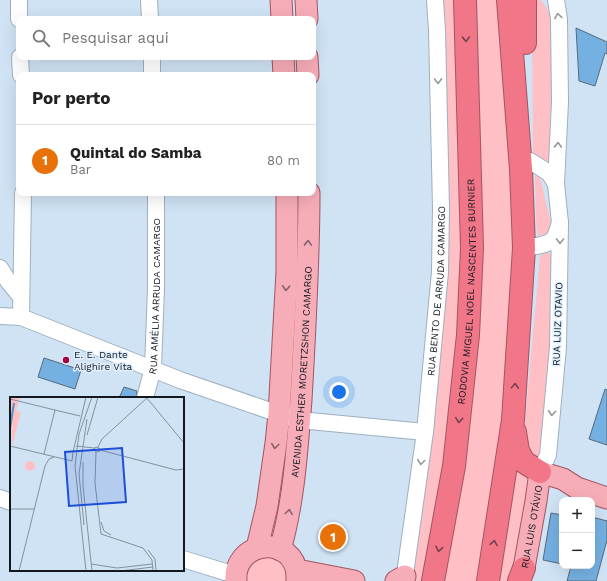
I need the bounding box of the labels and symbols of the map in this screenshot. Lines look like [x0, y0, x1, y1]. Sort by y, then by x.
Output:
one-way arrow [554, 13, 563, 19]
one-way arrow [462, 36, 471, 42]
one-way arrow [434, 78, 442, 84]
one-way arrow [554, 142, 562, 148]
street label: RODOVIA MIGUEL NOEL NASCENTES BURNIER [456, 178, 478, 405]
street label: RUA BENTO DE ARRUDA CAMARGO [425, 206, 447, 376]
street label: RUA AMÉLIA ARRUDA CAMARGO [147, 218, 162, 375]
one-way arrow [556, 238, 564, 244]
one-way arrow [304, 240, 312, 246]
street label: AVENIDA ESTHER MORETZSHON CAMARGO [289, 266, 314, 478]
street label: RUA LUIZ OTAVIO [551, 282, 564, 366]
one-way arrow [281, 285, 290, 291]
place label: E. E. Dante Alighire Vita [74, 349, 133, 372]
marker: E. E. Dante Alighire Vita [61, 355, 71, 365]
your location [329, 382, 349, 402]
one-way arrow [511, 383, 520, 389]
inset map [10, 397, 184, 571]
one-way arrow [547, 410, 556, 416]
one-way arrow [455, 417, 464, 423]
one-way arrow [271, 443, 280, 449]
one-way arrow [417, 459, 426, 465]
street label: RUA LUIS OTÁVIO [519, 484, 544, 569]
one-way arrow [284, 509, 293, 515]
pin: 1 [320, 522, 346, 552]
one-way arrow [489, 539, 498, 546]
one-way arrow [435, 545, 443, 552]

